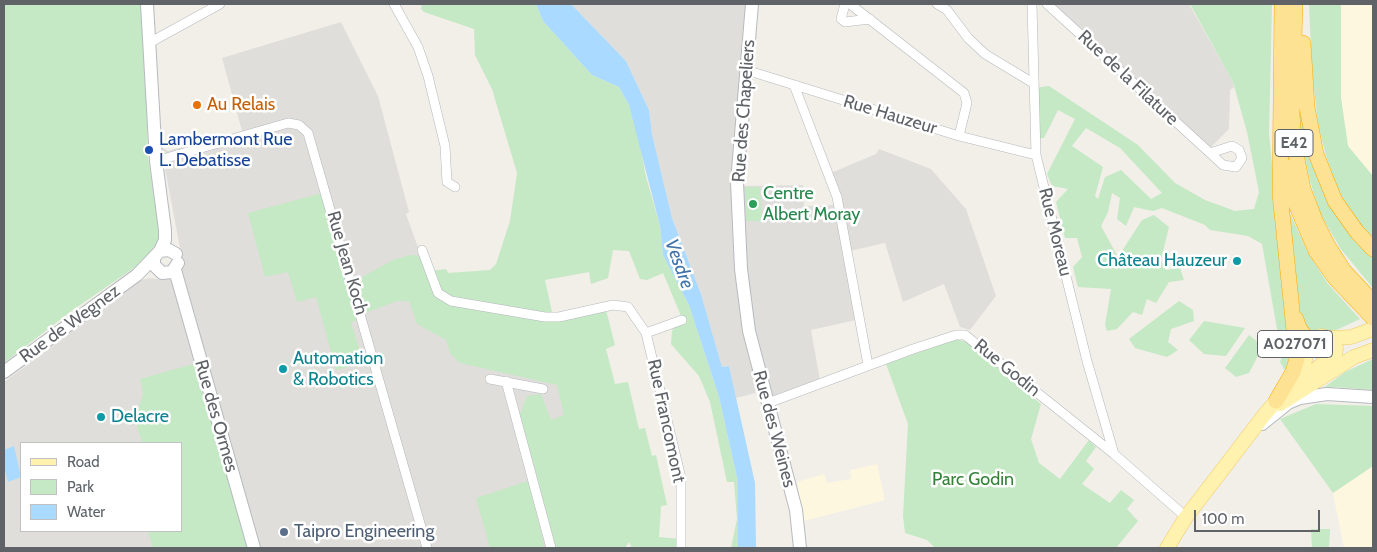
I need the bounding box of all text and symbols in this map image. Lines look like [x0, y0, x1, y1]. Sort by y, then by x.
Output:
street label: Rue de la Filature [1073, 26, 1183, 130]
street label: Rue des Chapeliers [728, 39, 760, 183]
street label: Rue Hauzeur [841, 91, 939, 139]
place label: Au Relais [207, 94, 275, 116]
marker: Au Relais [191, 99, 203, 111]
place label: Lambermont Rue L. Debatisse [159, 129, 292, 172]
road number: E42 [1275, 130, 1313, 156]
marker: Lambermont Rue L. Debatisse [143, 144, 155, 156]
place label: Centre Albert Moray [763, 183, 860, 225]
street label: Rue Moreau [1034, 186, 1076, 278]
marker: Centre Albert Moray [747, 198, 759, 210]
street label: Rue Jean Koch [322, 209, 372, 317]
water label: Vesdre [660, 236, 698, 292]
place label: Château Hauzeur [1097, 250, 1227, 272]
marker: Château Hauzeur [1231, 255, 1243, 267]
street label: Rue de Wegnez [16, 280, 124, 368]
road number: A027071 [1258, 330, 1332, 358]
street label: Rue Godin [969, 335, 1045, 401]
place label: Automation & Robotics [293, 348, 383, 390]
street label: Rue des Ormes [190, 357, 242, 475]
street label: Rue Francomont [642, 357, 690, 485]
marker: Automation & Robotics [277, 363, 289, 375]
street label: Rue des Weines [748, 368, 800, 490]
place label: Delacre [111, 406, 169, 428]
marker: Delacre [95, 411, 107, 423]
legend [20, 442, 182, 532]
text: Road [67, 453, 100, 471]
park label: Parc Godin [932, 469, 1014, 491]
text: Park [67, 478, 94, 496]
scale bar [1197, 500, 1323, 532]
text: Water [67, 503, 105, 521]
text: 100 m [1202, 510, 1244, 528]
place label: Taipro Engineering [294, 521, 434, 543]
marker: Taipro Engineering [278, 526, 290, 538]

